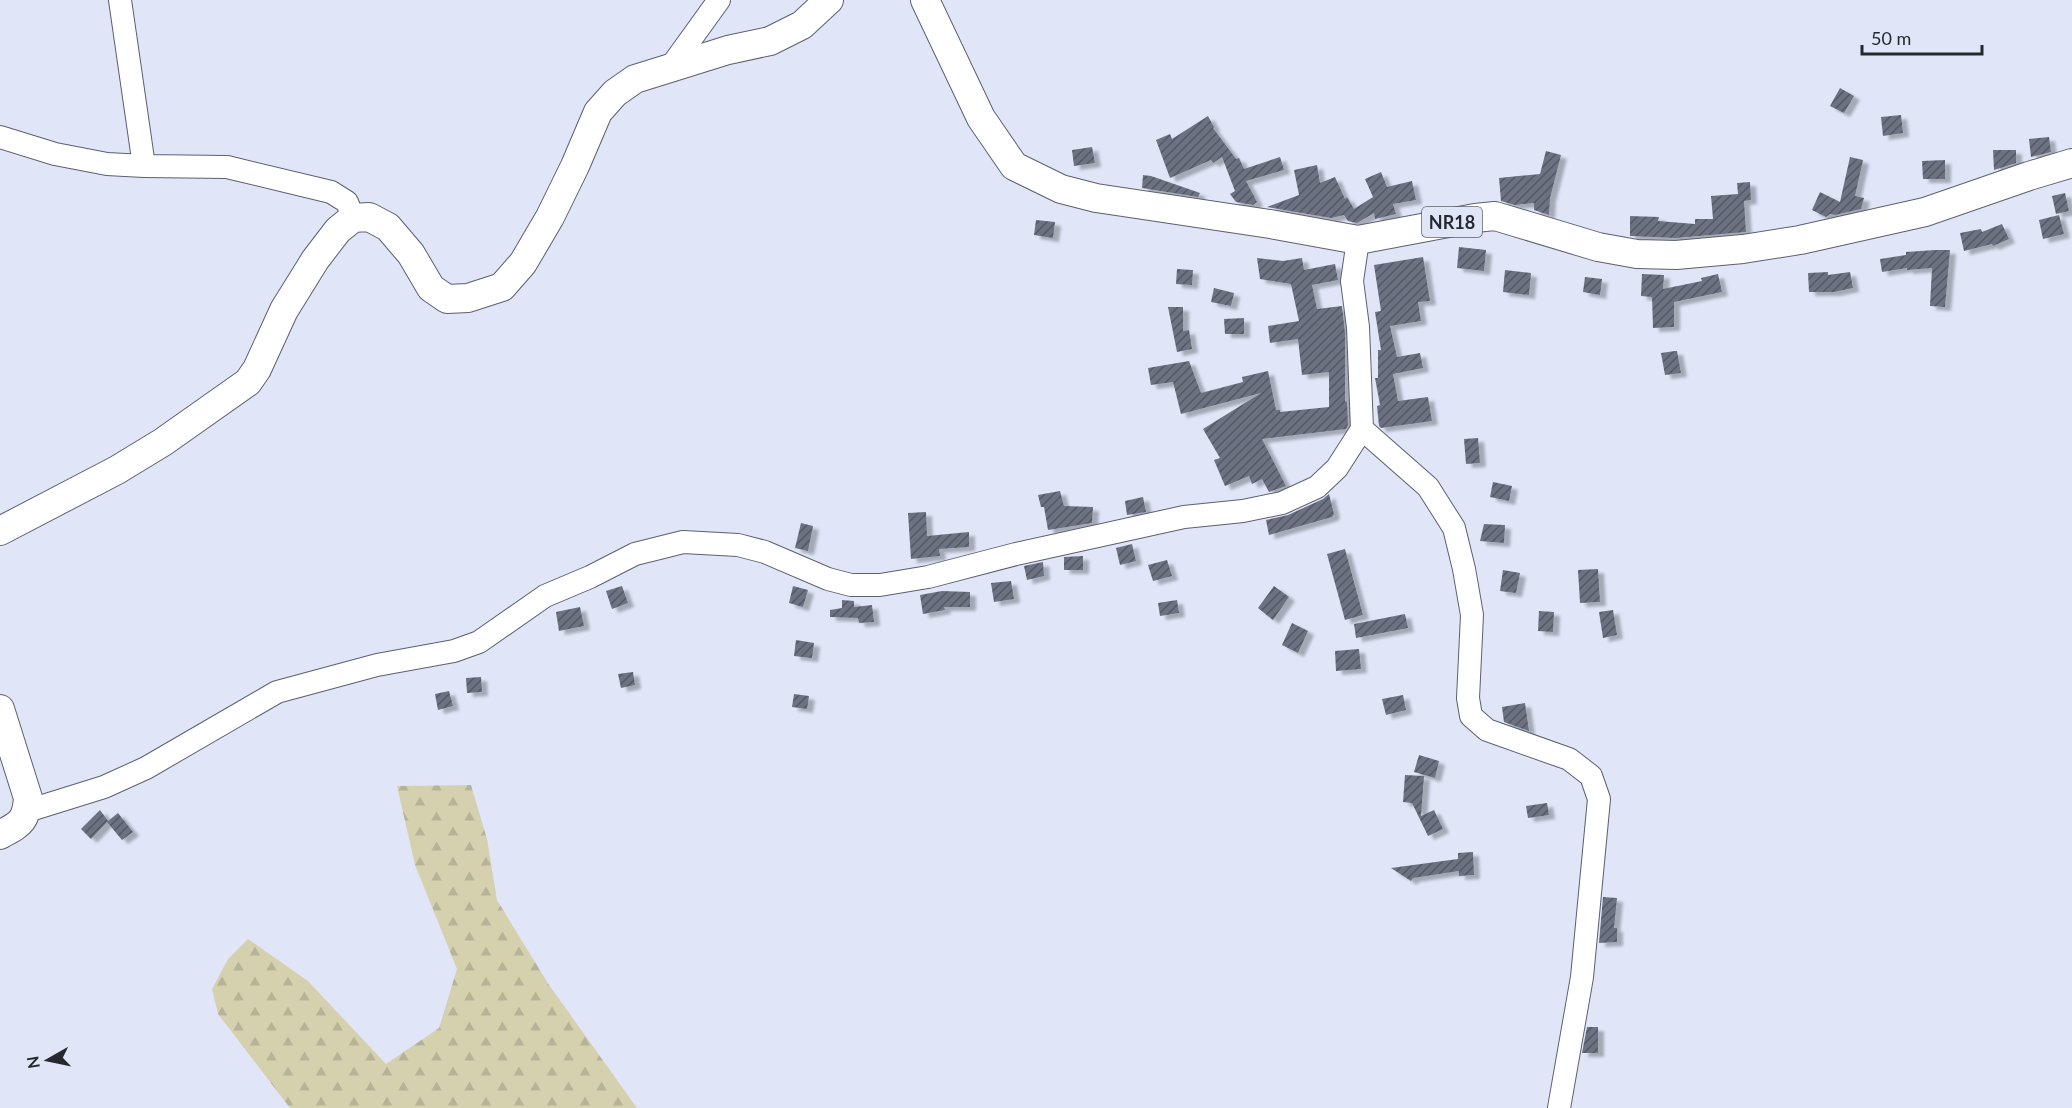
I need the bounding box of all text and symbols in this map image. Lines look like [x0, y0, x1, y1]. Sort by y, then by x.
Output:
scale bar [1862, 18, 1982, 56]
text: 50 m [1871, 27, 1911, 49]
road number: NR18 [1422, 207, 1482, 237]
north arrow [18, 1030, 78, 1090]
text: N [22, 1055, 43, 1070]

